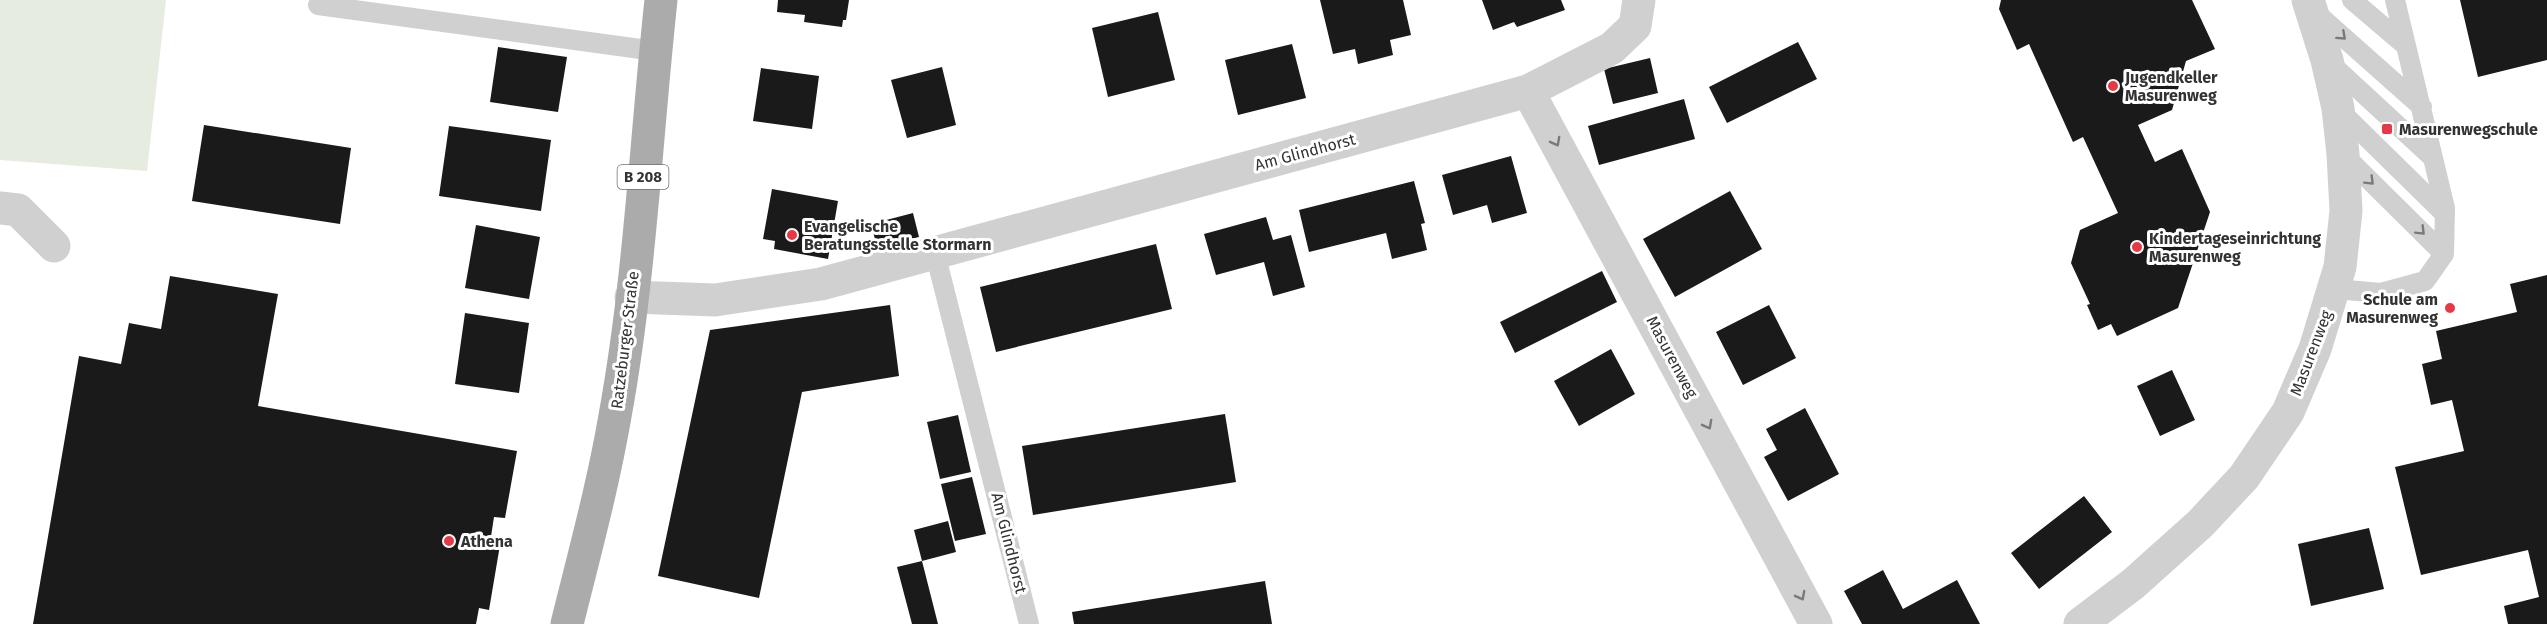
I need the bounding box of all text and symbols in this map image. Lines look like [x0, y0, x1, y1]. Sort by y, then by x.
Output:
one-way arrow [2335, 29, 2346, 40]
place label: Jugendkeller Masurenweg [2124, 68, 2218, 105]
marker: Jugendkeller Masurenweg [2106, 79, 2120, 93]
place label: Masurenwegschule [2399, 120, 2538, 139]
marker: Masurenwegschule [2380, 122, 2394, 136]
street label: Am Glindhorst [1253, 129, 1358, 175]
one-way arrow [1549, 136, 1560, 146]
road number: B 208 [618, 165, 668, 189]
one-way arrow [2363, 174, 2374, 185]
place label: Evangelische Beratungsstelle Stormarn [804, 217, 991, 254]
one-way arrow [2414, 224, 2424, 235]
marker: Evangelische Beratungsstelle Stormarn [785, 228, 799, 242]
place label: Kindertageseinrichtung Masurenweg [2149, 229, 2321, 266]
marker: Kindertageseinrichtung Masurenweg [2130, 240, 2144, 254]
street label: Ratzeburger Straße [607, 270, 643, 410]
place label: Schule am Masurenweg [2346, 290, 2438, 327]
marker: Schule am Masurenweg [2443, 301, 2457, 315]
street label: Masurenweg [2286, 307, 2336, 398]
street label: Masurenweg [1642, 313, 1702, 402]
one-way arrow [1701, 419, 1712, 429]
street label: Am Glindhorst [987, 491, 1031, 596]
place label: Athena [460, 532, 513, 551]
marker: Athena [442, 534, 456, 548]
one-way arrow [1794, 590, 1805, 601]

